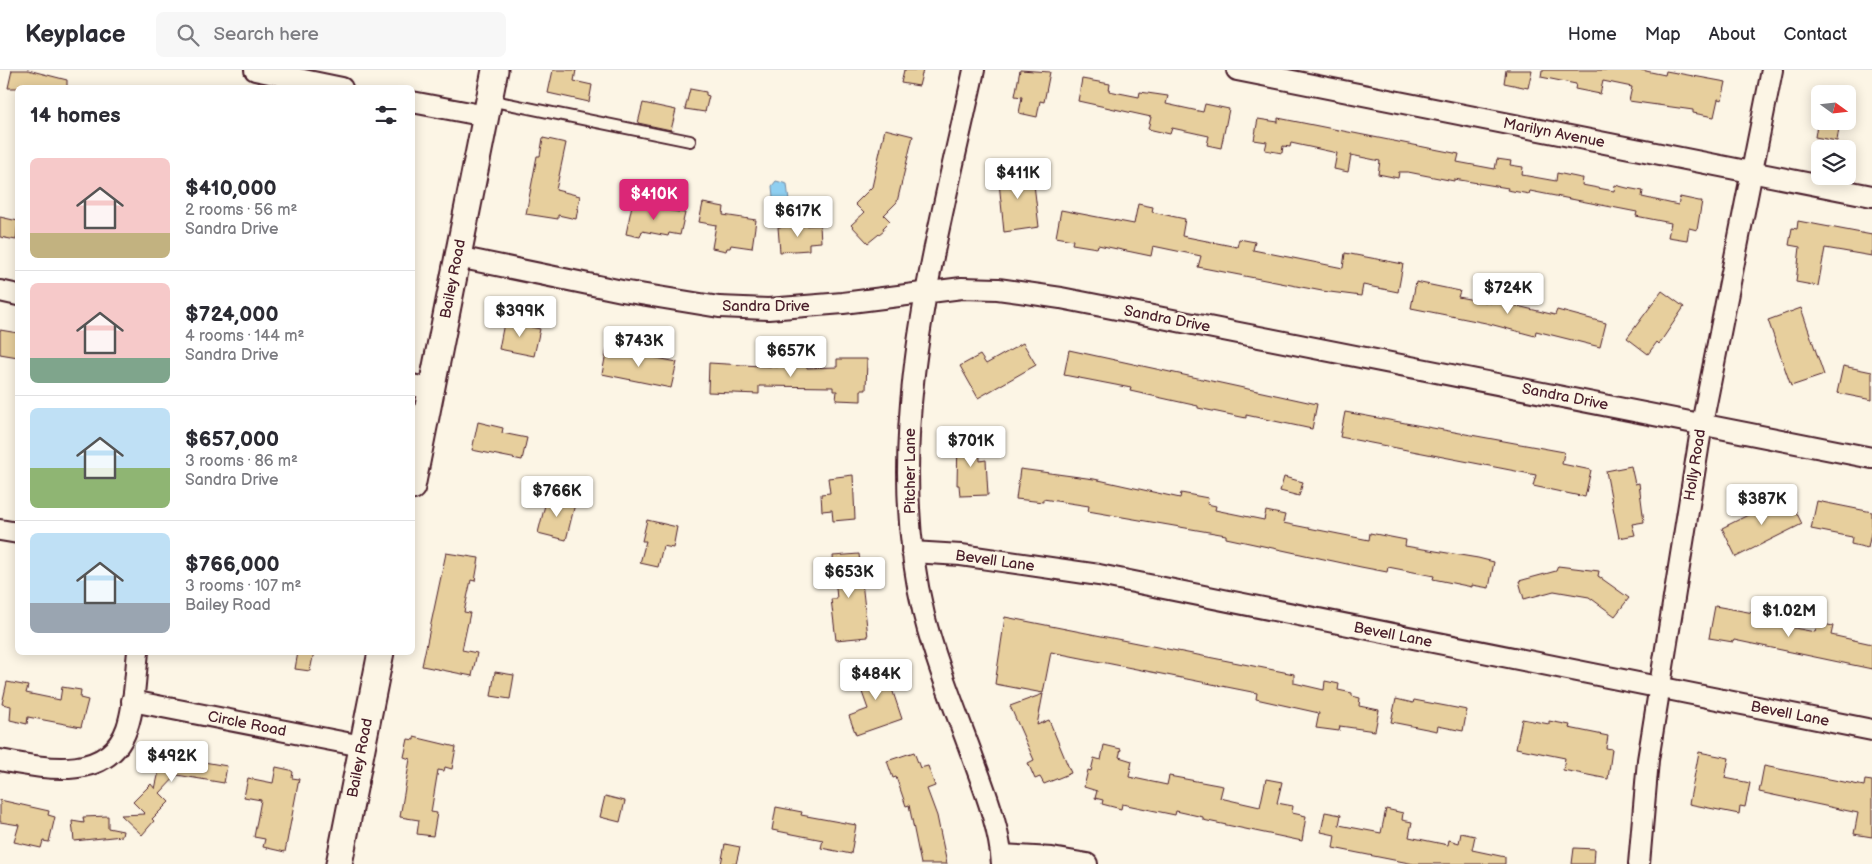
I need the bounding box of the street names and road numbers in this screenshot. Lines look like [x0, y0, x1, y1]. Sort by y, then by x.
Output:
street label: Marilyn Avenue [1501, 114, 1607, 152]
street label: Bailey Road [436, 238, 470, 320]
street label: Sandra Drive [722, 297, 810, 316]
street label: Sandra Drive [1122, 301, 1212, 337]
street label: Sandra Drive [1520, 379, 1610, 415]
street label: Pitcher Lane [901, 428, 920, 514]
street label: Holly Road [1680, 428, 1710, 502]
street label: Bevell Lane [954, 546, 1036, 576]
street label: Bevell Lane [1352, 618, 1434, 652]
street label: Bevell Lane [1749, 697, 1831, 731]
street label: Circle Road [206, 707, 288, 741]
street label: Bailey Road [343, 717, 377, 799]

